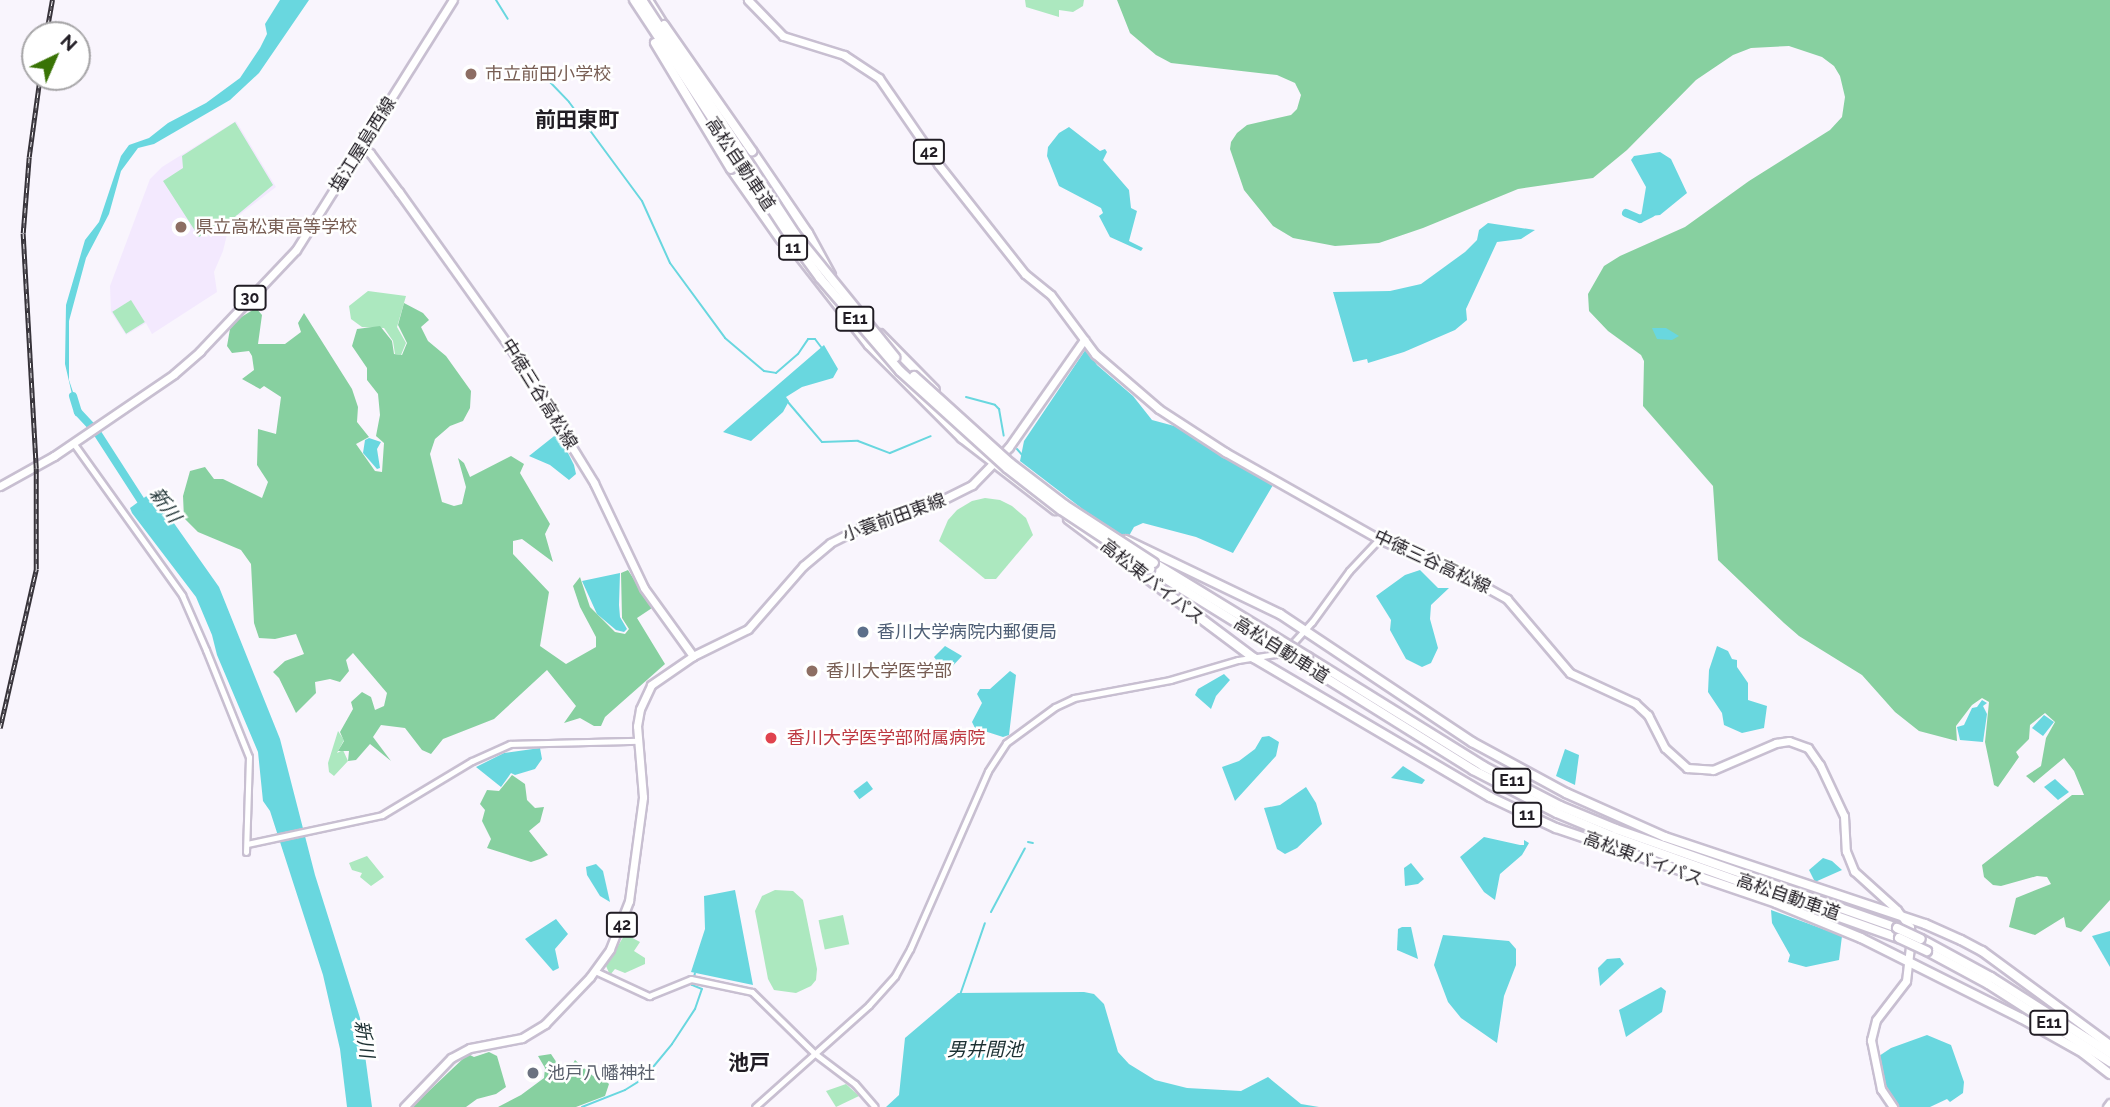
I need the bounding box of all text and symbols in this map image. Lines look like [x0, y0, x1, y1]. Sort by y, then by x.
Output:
north arrow [21, 21, 91, 91]
text: N [56, 29, 82, 55]
place label: 市立前田小学校 [485, 63, 611, 85]
marker: 市立前田小学校 [463, 66, 479, 82]
street label: 塩江屋島西線 [325, 93, 401, 197]
district label: 前田東町 [535, 107, 619, 133]
street label: 高松自動車道 [701, 113, 779, 215]
road number: 42 [912, 140, 946, 164]
place label: 県立高松東高等学校 [195, 216, 357, 238]
marker: 県立高松東高等学校 [173, 219, 189, 235]
road number: 11 [777, 236, 809, 260]
road number: 30 [232, 286, 268, 310]
road number: E11 [834, 306, 876, 332]
street label: 中徳三谷高松線 [496, 335, 582, 453]
water label: 新川 [145, 483, 185, 527]
street label: 小蓑前田東線 [840, 489, 948, 547]
street label: 中徳三谷高松線 [1370, 526, 1494, 598]
street label: 高松東バイパス [1096, 535, 1208, 629]
street label: 高松自動車道 [1229, 612, 1333, 688]
place label: 香川大学病院内郵便局 [877, 621, 1057, 643]
marker: 香川大学病院内郵便局 [855, 624, 871, 640]
place label: 香川大学医学部 [826, 660, 952, 682]
marker: 香川大学医学部 [804, 663, 820, 679]
place label: 香川大学医学部附属病院 [787, 727, 985, 749]
marker: 香川大学医学部附属病院 [761, 728, 781, 748]
road number: E11 [1491, 768, 1533, 794]
road number: 11 [1511, 802, 1543, 828]
street label: 高松東バイパス [1580, 827, 1706, 891]
street label: 高松自動車道 [1733, 869, 1843, 925]
road number: 42 [604, 912, 640, 937]
road number: E11 [2028, 1010, 2070, 1036]
water label: 新川 [350, 1018, 378, 1060]
water label: 男井間池 [947, 1039, 1023, 1061]
district label: 池戸 [728, 1050, 770, 1076]
place label: 池戸八幡神社 [547, 1062, 655, 1084]
marker: 池戸八幡神社 [525, 1065, 541, 1081]

